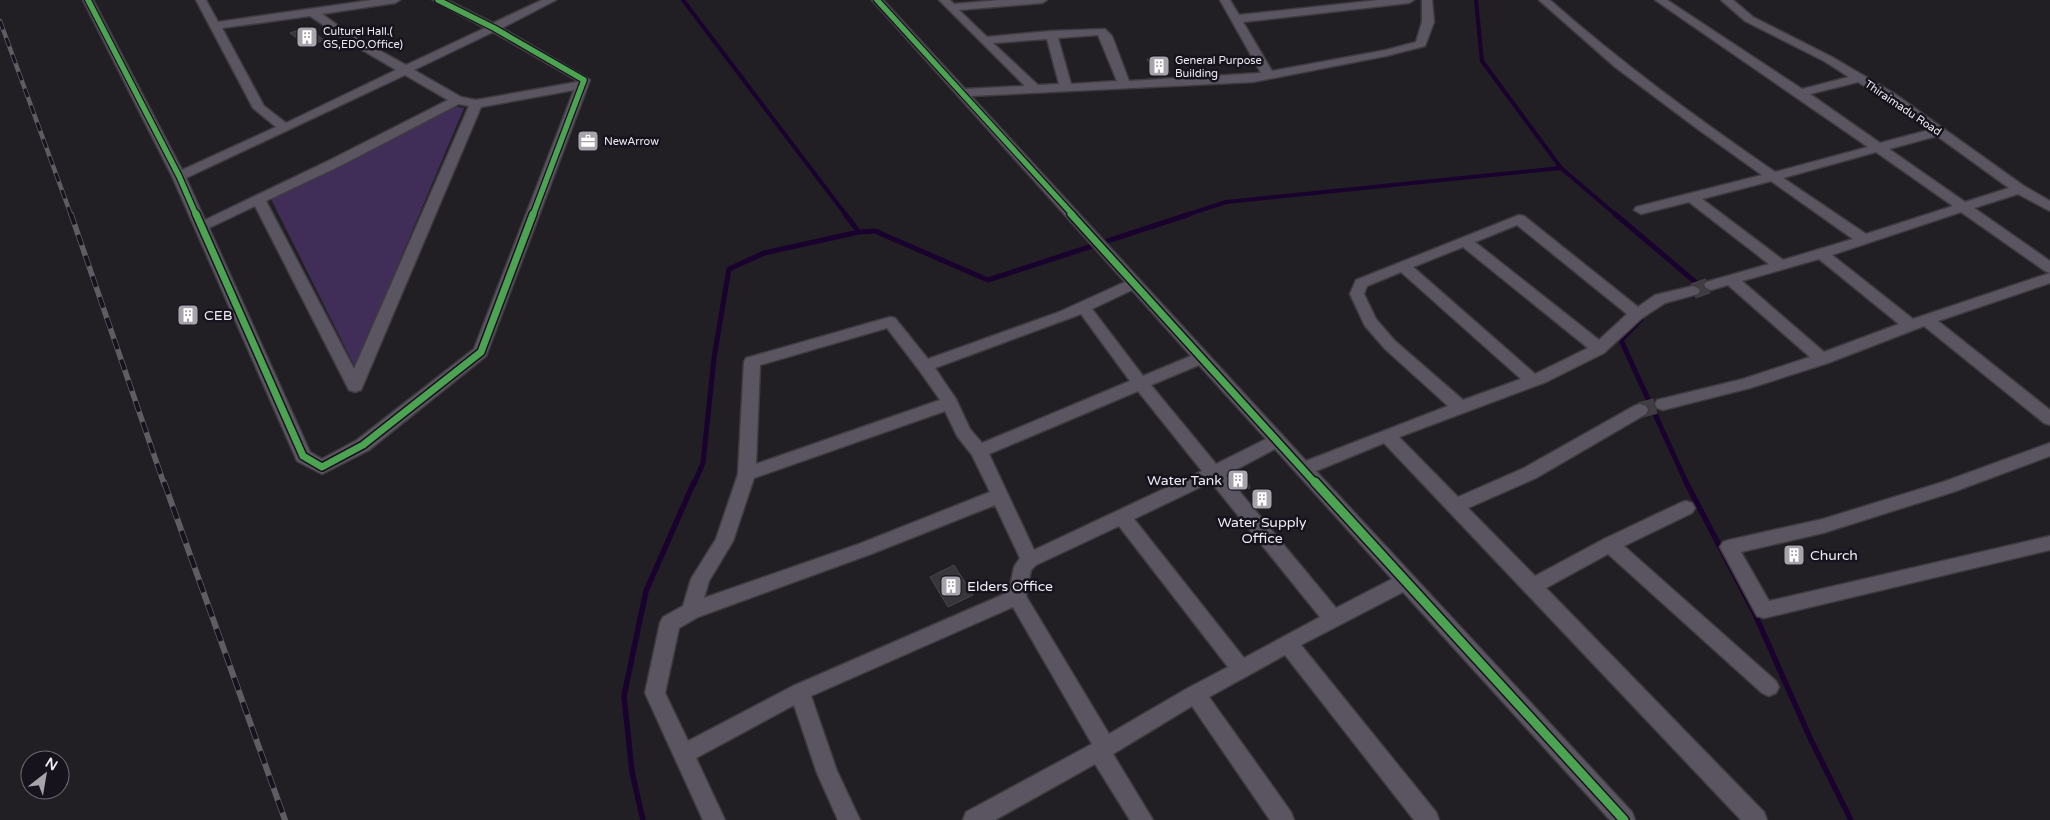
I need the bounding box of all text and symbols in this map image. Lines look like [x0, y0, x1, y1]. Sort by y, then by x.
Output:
building icon: Culturel Hall.( GS,EDO.Office) [295, 25, 319, 49]
place label: Culturel Hall.( GS,EDO.Office) [323, 25, 403, 51]
building icon: General Purpose Building [1147, 54, 1171, 78]
place label: General Purpose Building [1175, 54, 1262, 80]
street label: Thiraimadu Road [1862, 78, 1944, 138]
office icon: NewArrow [576, 129, 600, 153]
place label: NewArrow [604, 135, 659, 148]
building icon: CEB [176, 303, 200, 327]
place label: CEB [204, 307, 232, 324]
building icon: Water Tank [1226, 468, 1250, 492]
place label: Water Tank [1147, 472, 1222, 489]
building icon: Water Supply Office [1250, 487, 1274, 511]
place label: Water Supply Office [1217, 514, 1307, 547]
building icon: Church [1782, 543, 1806, 567]
place label: Church [1810, 547, 1858, 564]
building icon: Elders Office [939, 574, 963, 598]
place label: Elders Office [967, 578, 1053, 595]
north arrow [20, 750, 70, 800]
text: N [42, 754, 61, 774]

